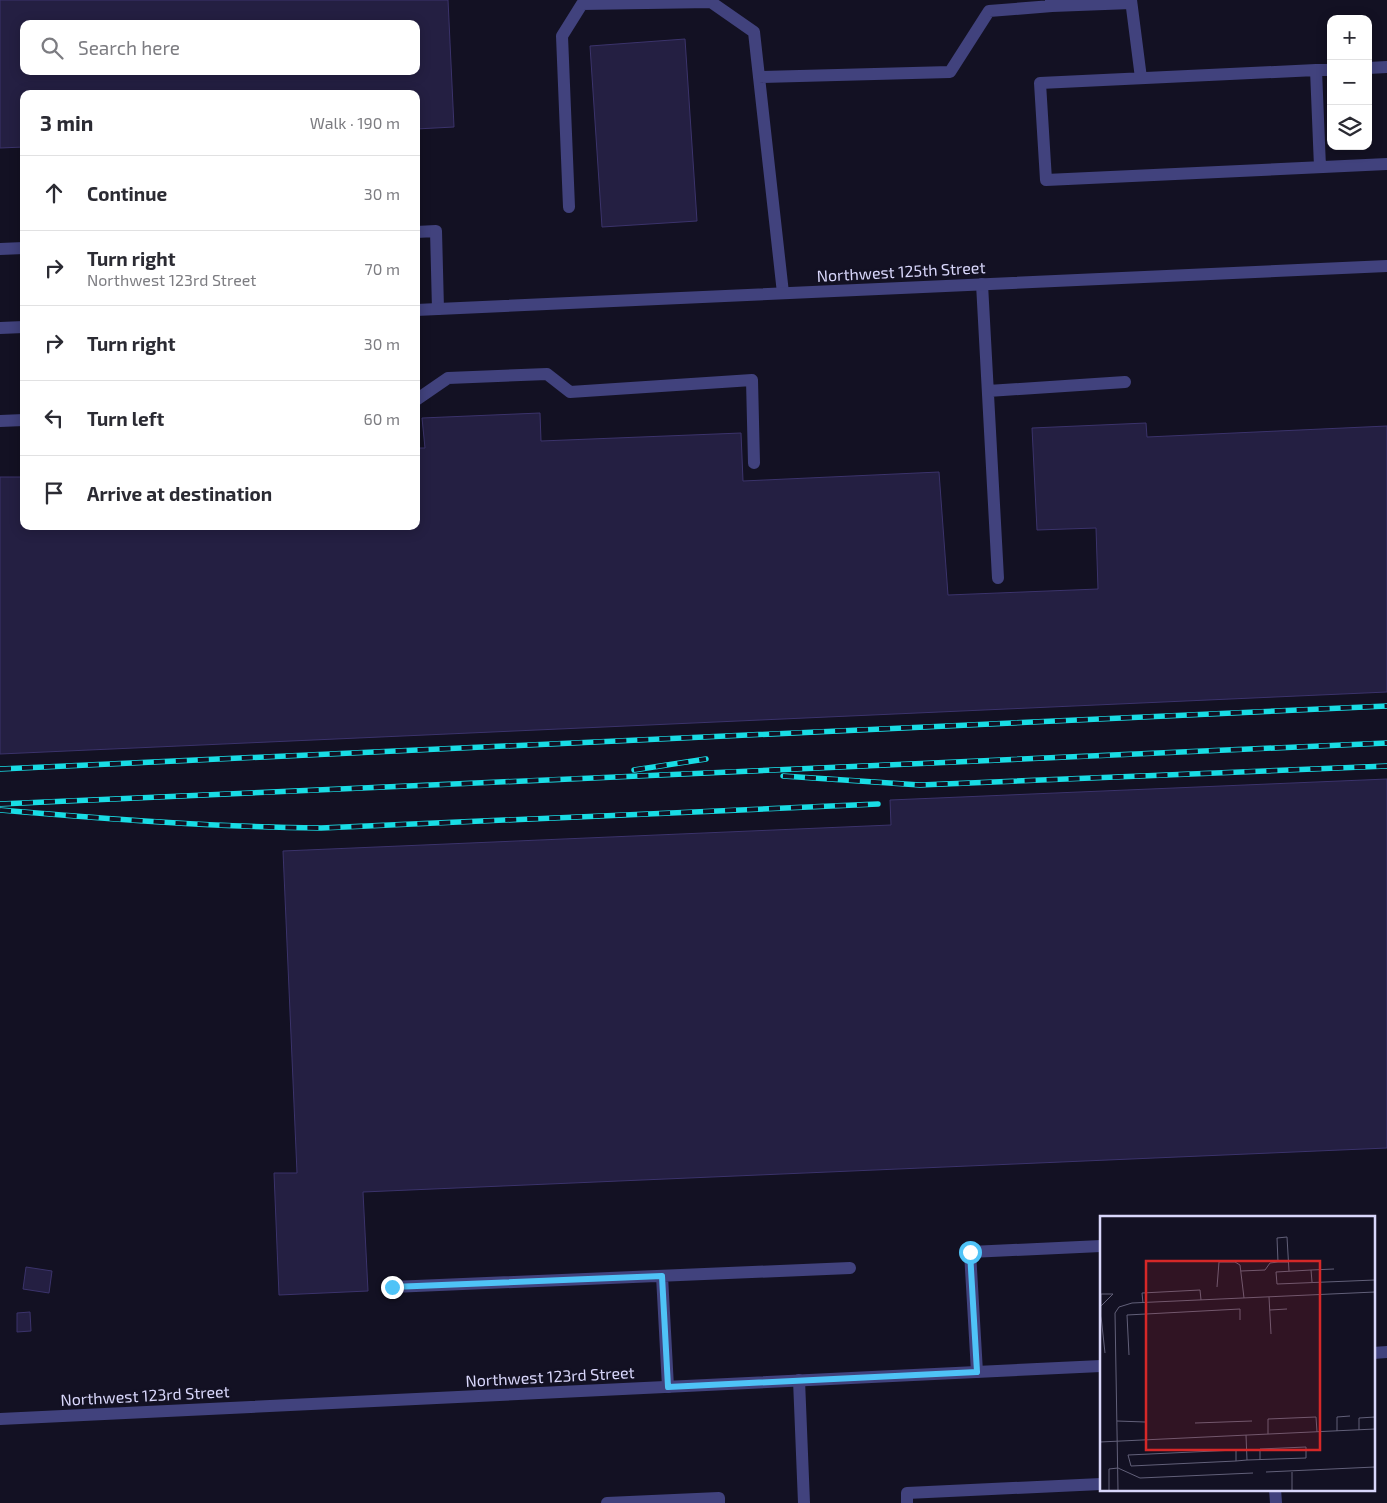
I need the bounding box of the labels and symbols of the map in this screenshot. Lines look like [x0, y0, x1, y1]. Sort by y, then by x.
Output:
street label: Northwest 125th Street [816, 257, 986, 285]
inset map [1100, 1216, 1374, 1490]
route start [959, 1241, 982, 1264]
route end [381, 1276, 404, 1299]
street label: Northwest 123rd Street [465, 1362, 635, 1390]
street label: Northwest 123rd Street [60, 1381, 230, 1409]

